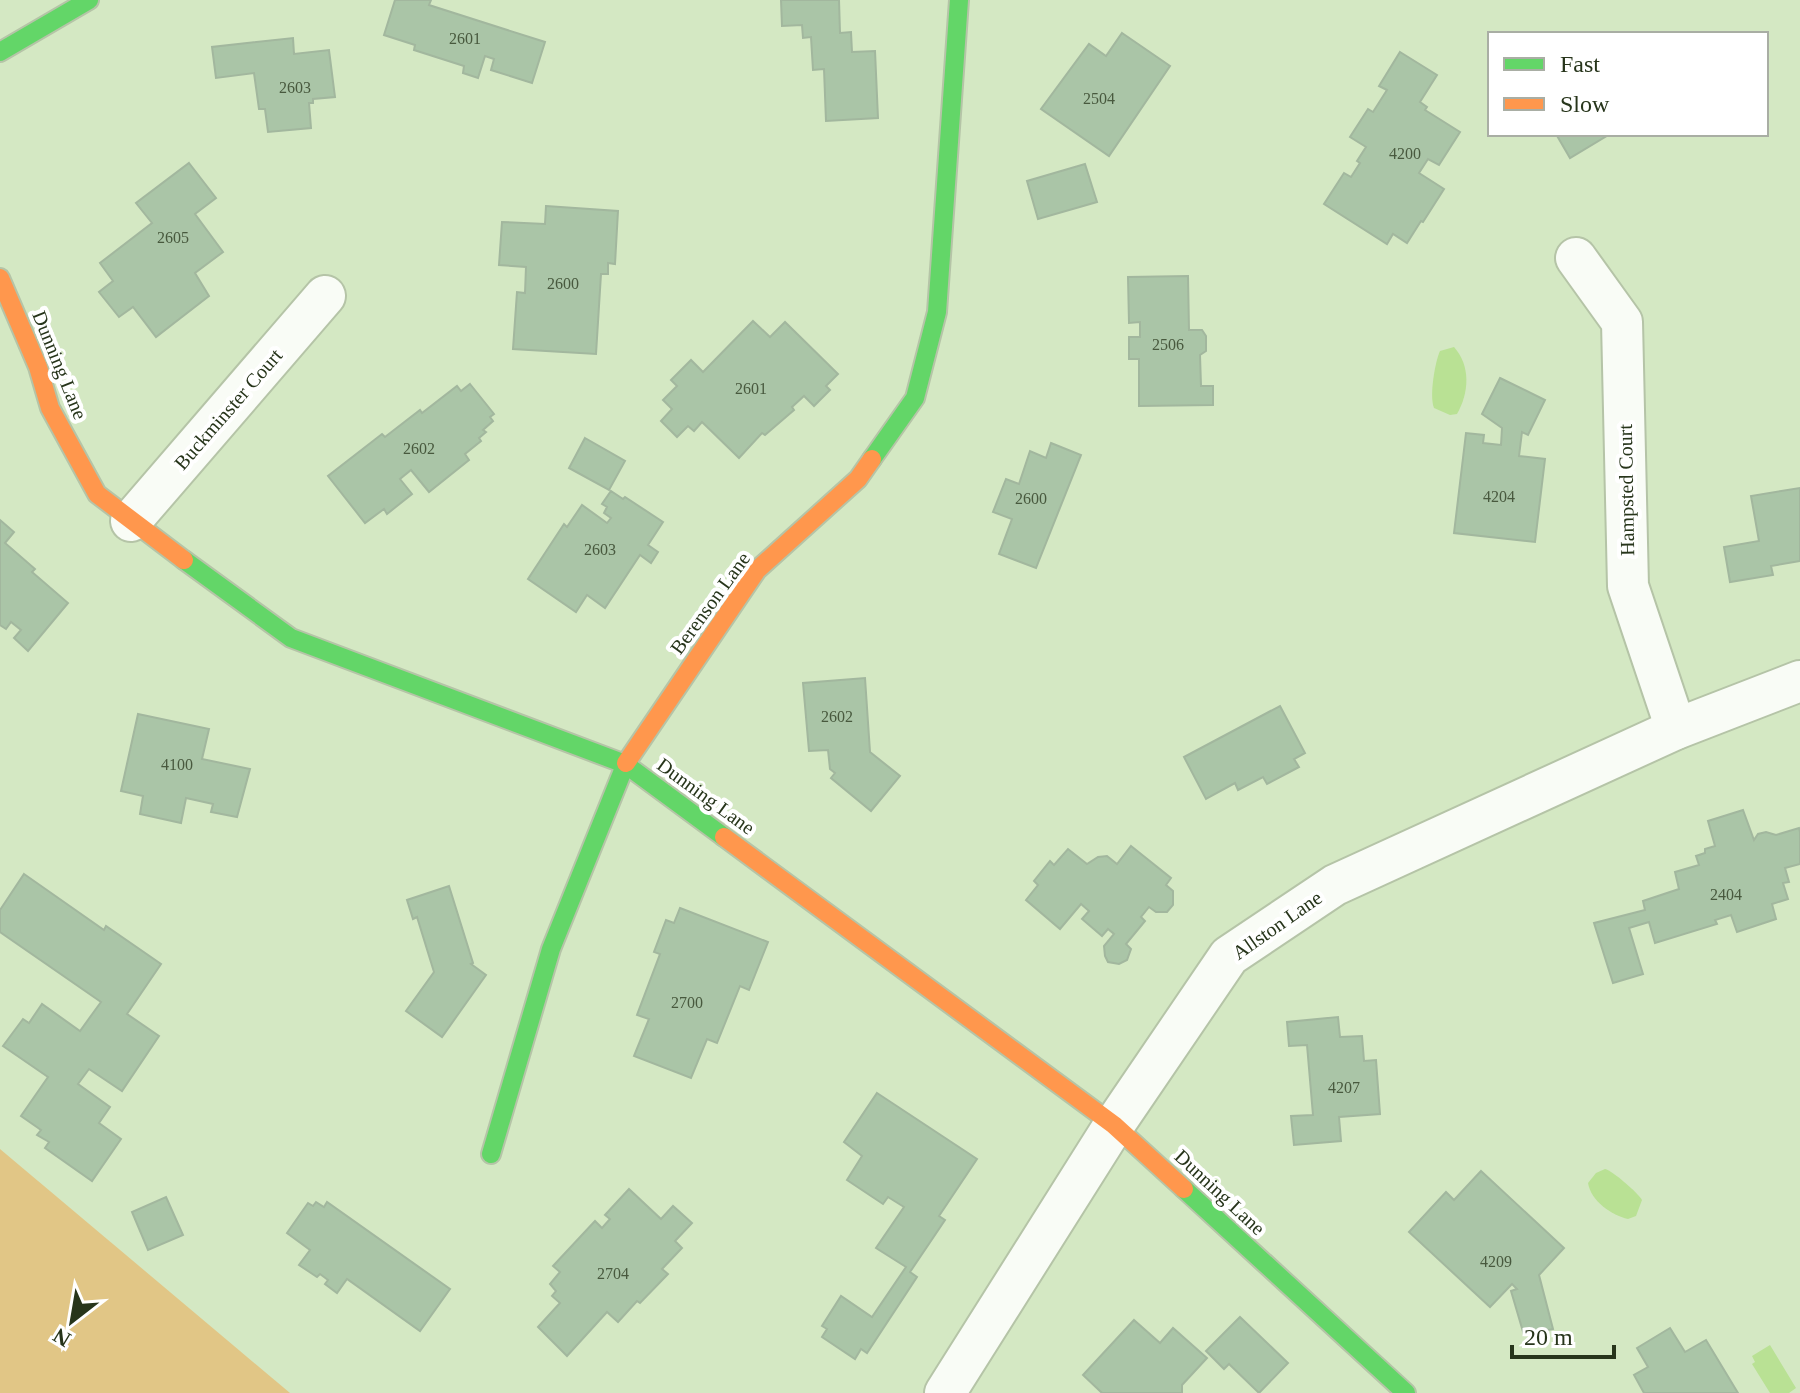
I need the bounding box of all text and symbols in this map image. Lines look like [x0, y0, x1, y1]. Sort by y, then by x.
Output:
house number: 2601 [449, 30, 481, 47]
legend [1488, 32, 1768, 136]
text: Fast [1560, 51, 1600, 77]
house number: 2603 [279, 79, 311, 96]
house number: 2504 [1083, 90, 1115, 107]
text: Slow [1560, 91, 1610, 117]
house number: 4200 [1389, 145, 1421, 162]
house number: 2605 [157, 229, 189, 246]
house number: 2600 [547, 275, 579, 292]
street label: Dunning Lane [27, 308, 92, 423]
house number: 2506 [1152, 336, 1184, 353]
street label: Buckminster Court [170, 344, 287, 474]
house number: 2601 [735, 380, 767, 397]
street label: Hampsted Court [1614, 424, 1639, 556]
house number: 2602 [403, 440, 435, 457]
house number: 4204 [1483, 488, 1515, 505]
house number: 2600 [1015, 490, 1047, 507]
house number: 2603 [584, 541, 616, 558]
street label: Berenson Lane [666, 548, 754, 658]
house number: 2602 [821, 708, 853, 725]
street label: Dunning Lane [652, 753, 759, 840]
house number: 4100 [161, 756, 193, 773]
street label: Allston Lane [1228, 886, 1326, 964]
house number: 2404 [1710, 886, 1742, 903]
house number: 2700 [671, 994, 703, 1011]
house number: 4207 [1328, 1079, 1360, 1096]
street label: Dunning Lane [1170, 1145, 1270, 1240]
house number: 4209 [1480, 1253, 1512, 1270]
house number: 2704 [597, 1265, 629, 1282]
north arrow [32, 1281, 112, 1361]
scale bar [1512, 1309, 1614, 1359]
text: N [49, 1323, 75, 1353]
text: 20 m [1524, 1324, 1573, 1350]

